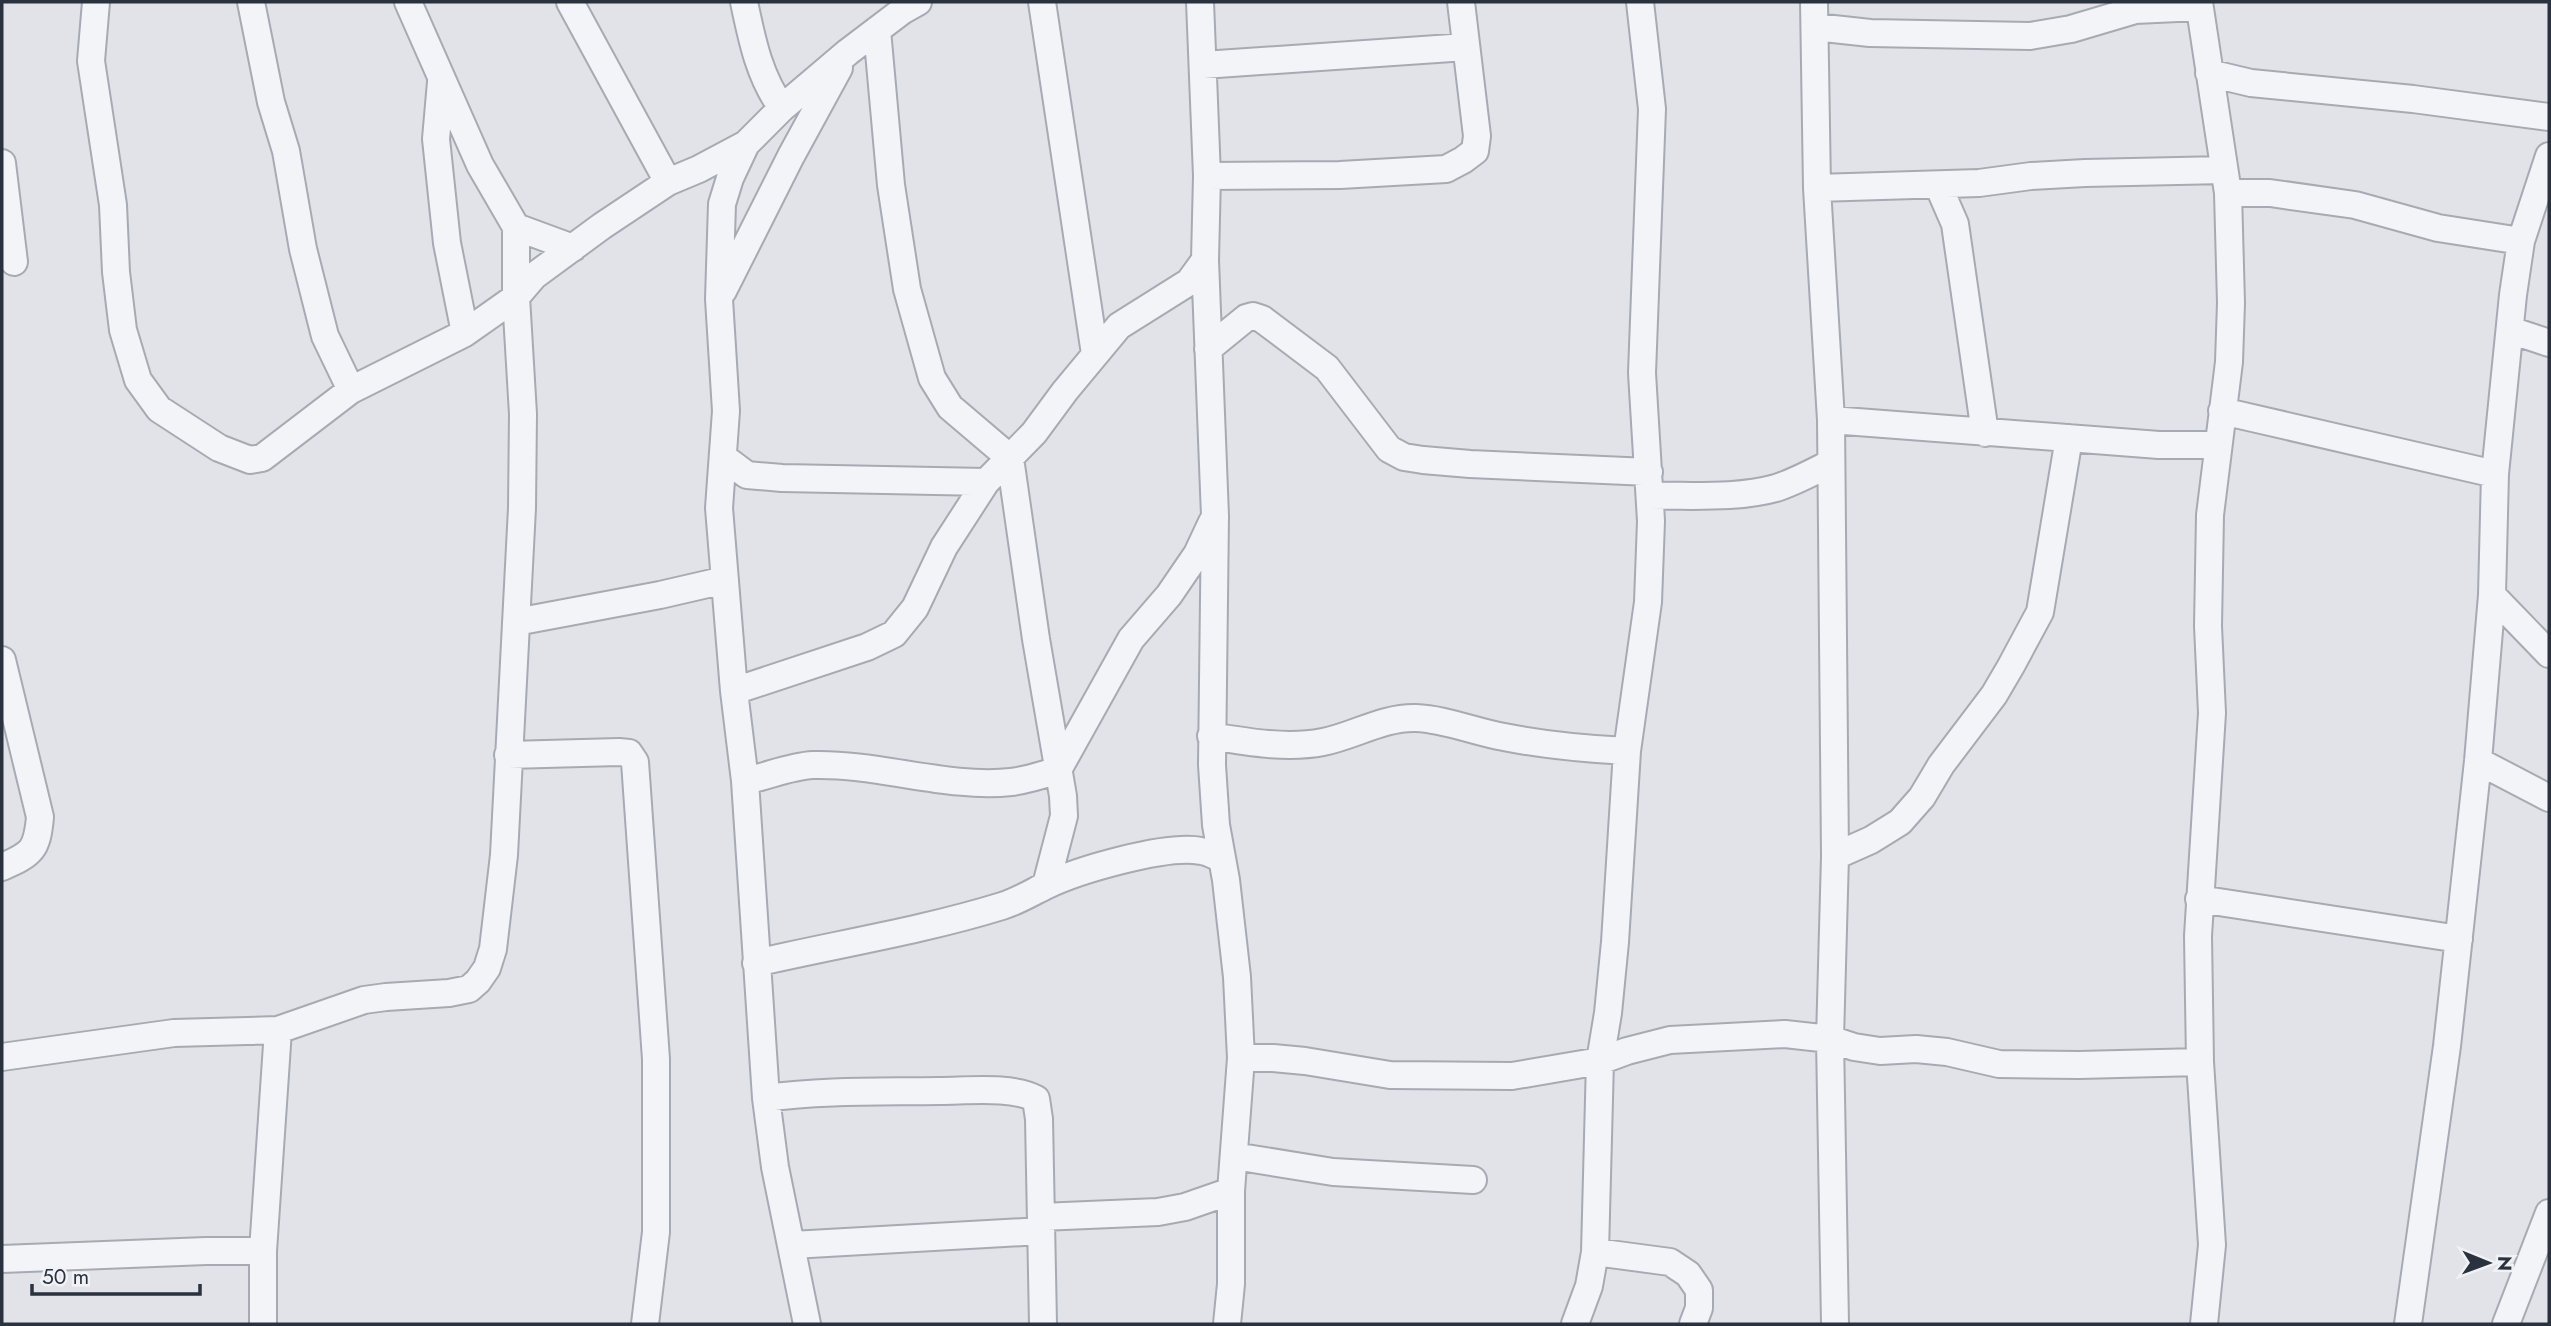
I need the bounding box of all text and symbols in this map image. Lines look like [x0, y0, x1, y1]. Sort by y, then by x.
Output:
north arrow [2453, 1228, 2523, 1298]
scale bar [32, 1252, 200, 1296]
text: N [2491, 1256, 2518, 1271]
text: 50 m [42, 1262, 89, 1292]

